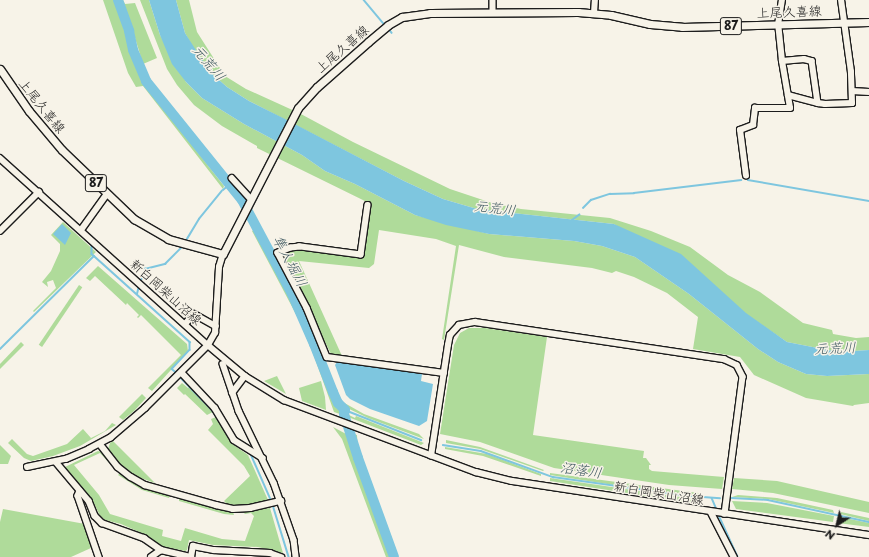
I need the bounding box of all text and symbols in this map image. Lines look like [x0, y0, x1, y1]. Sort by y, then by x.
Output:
street label: 上尾久喜線 [756, 3, 822, 21]
road number: 87 [719, 16, 743, 36]
street label: 上尾久喜線 [312, 22, 372, 76]
water label: 元荒川 [189, 42, 229, 84]
street label: 上尾久喜線 [15, 76, 69, 136]
road number: 87 [84, 173, 108, 193]
water label: 元荒川 [473, 197, 517, 219]
water label: 隼人堀川 [269, 232, 311, 290]
street label: 新白岡柴山沼線 [127, 256, 205, 328]
water label: 元荒川 [814, 339, 856, 357]
water label: 沼落川 [559, 459, 603, 481]
street label: 新白岡柴山沼線 [613, 478, 705, 508]
north arrow [817, 505, 857, 545]
text: N [821, 526, 838, 545]

